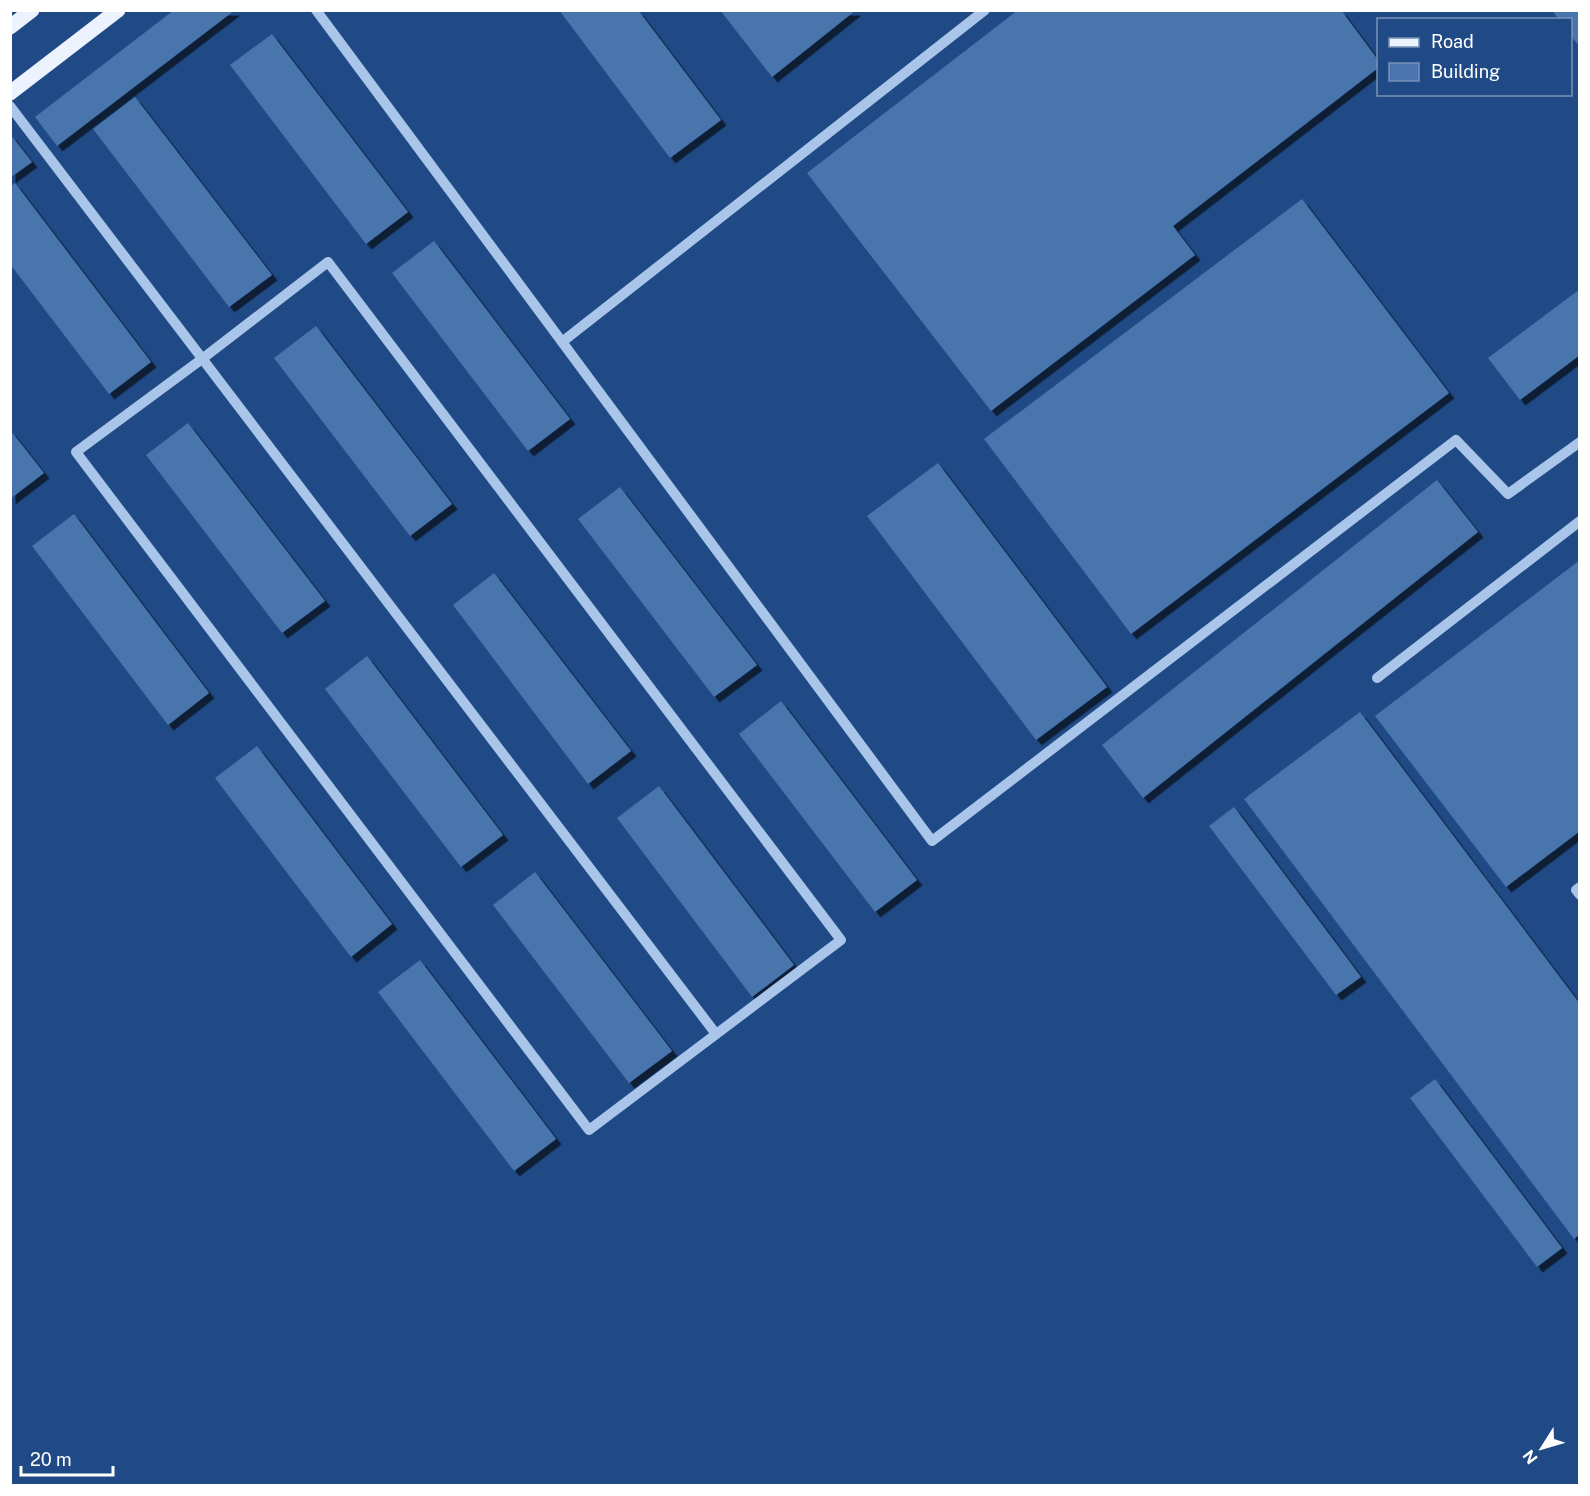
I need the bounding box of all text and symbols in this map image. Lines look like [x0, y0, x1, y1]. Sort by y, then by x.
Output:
legend [1377, 18, 1572, 96]
text: Road [1431, 31, 1474, 52]
text: Building [1431, 61, 1500, 82]
north arrow [1512, 1418, 1572, 1478]
scale bar [21, 1439, 112, 1477]
text: N [1519, 1446, 1542, 1467]
text: 20 m [30, 1449, 72, 1470]

